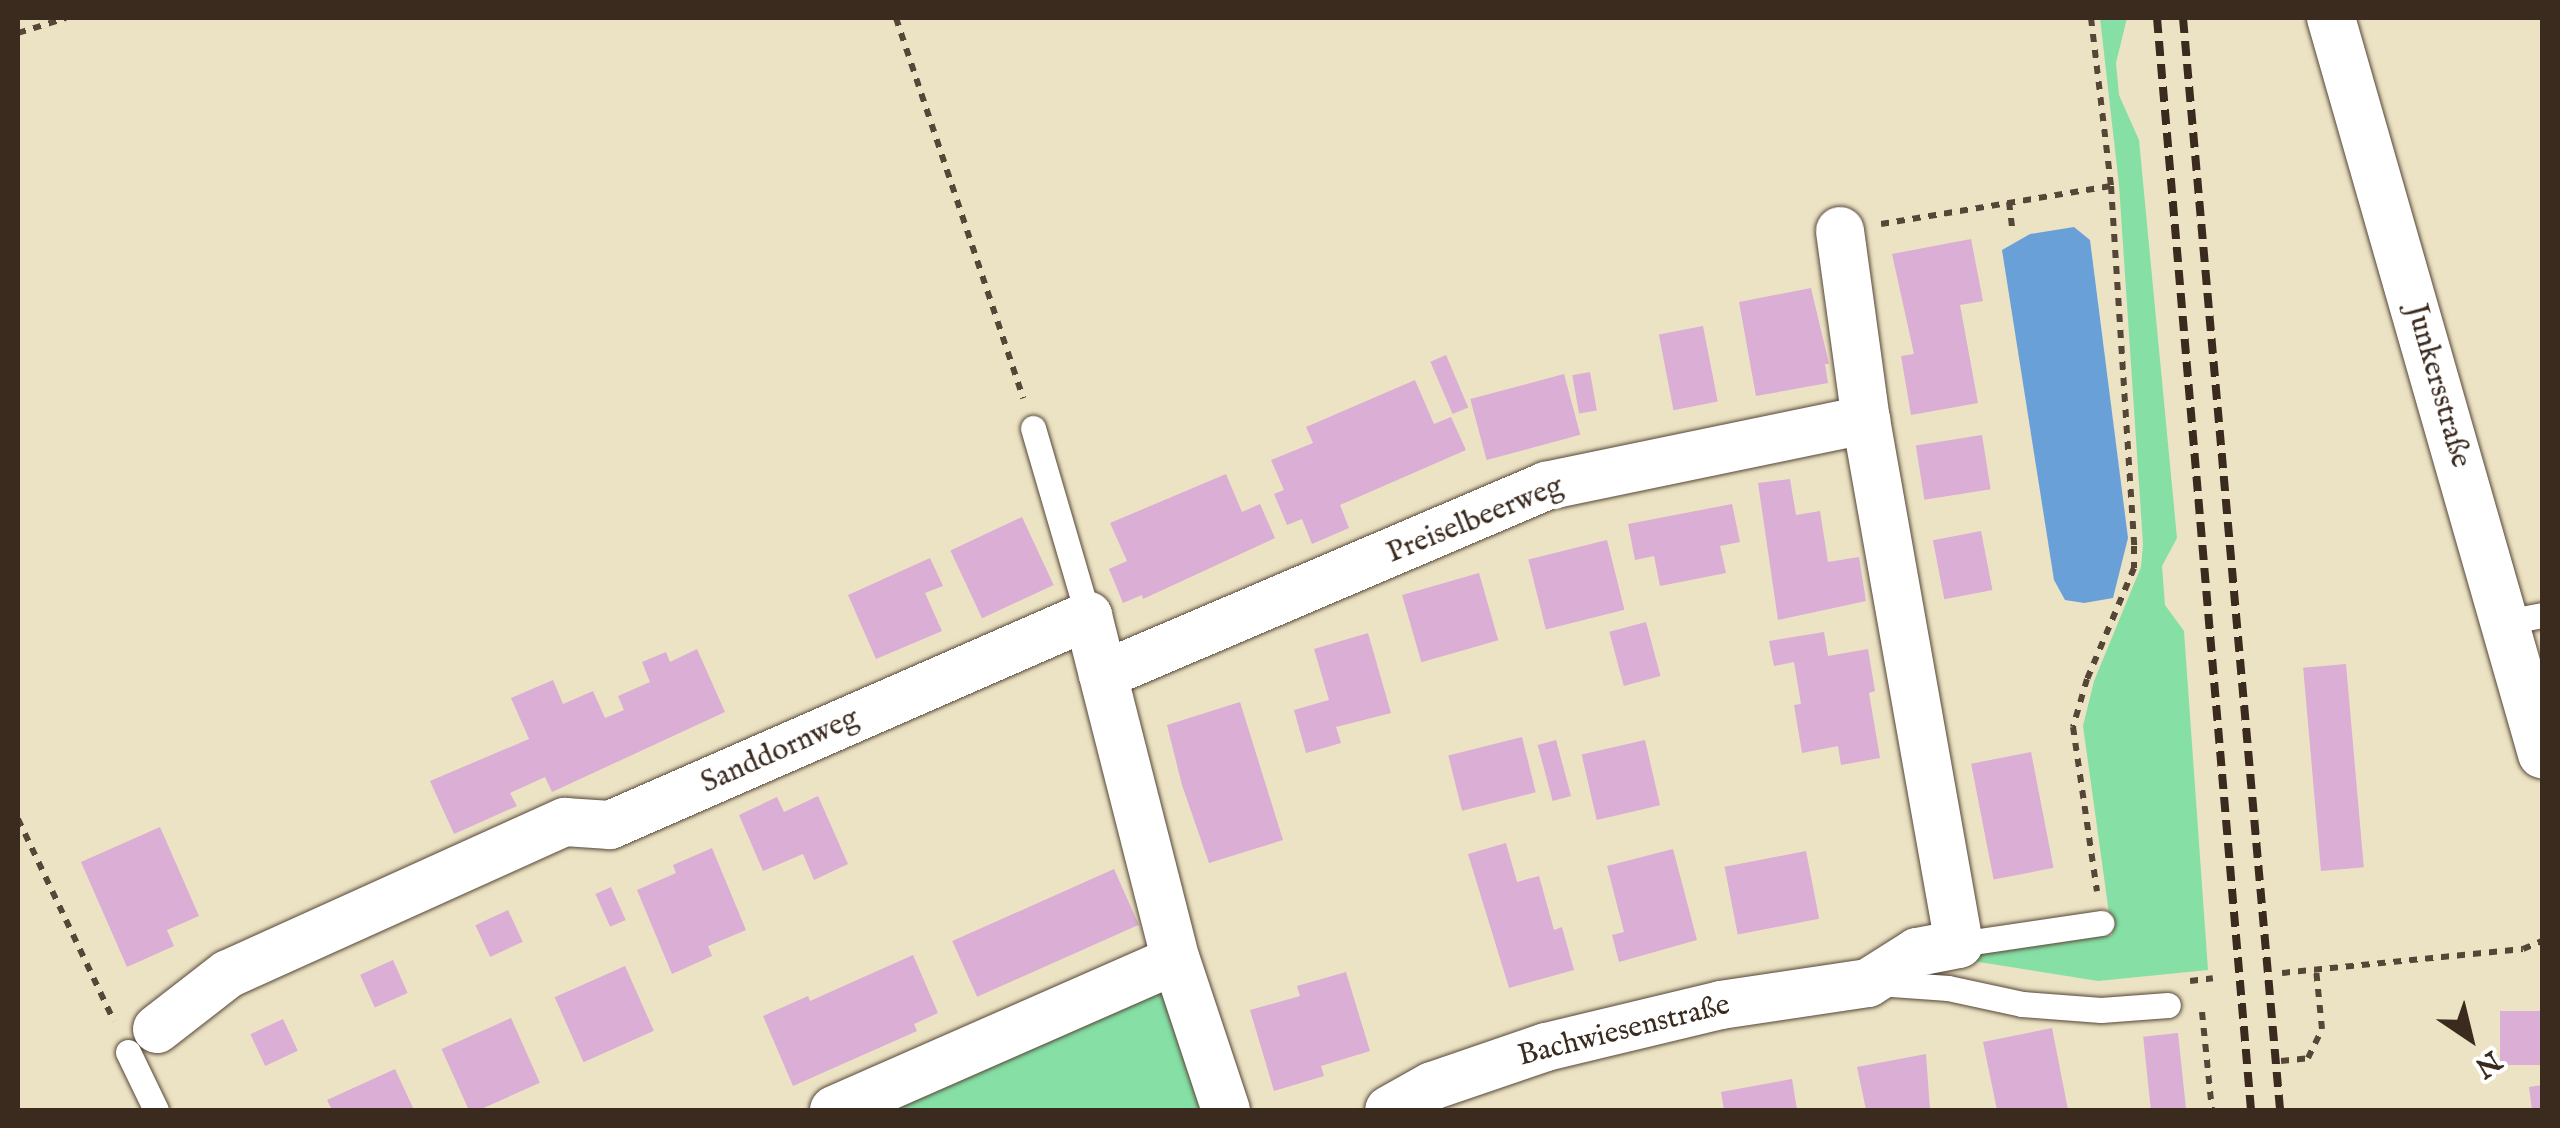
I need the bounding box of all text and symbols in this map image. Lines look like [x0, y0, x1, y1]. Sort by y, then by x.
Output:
street label: Junkersstraße [2398, 300, 2478, 472]
street label: Preiselbeerweg [1382, 468, 1568, 572]
street label: Sanddornweg [696, 700, 864, 802]
street label: Bachwiesenstraße [1514, 987, 1734, 1075]
north arrow [2420, 988, 2520, 1088]
text: N [2468, 1042, 2507, 1084]

